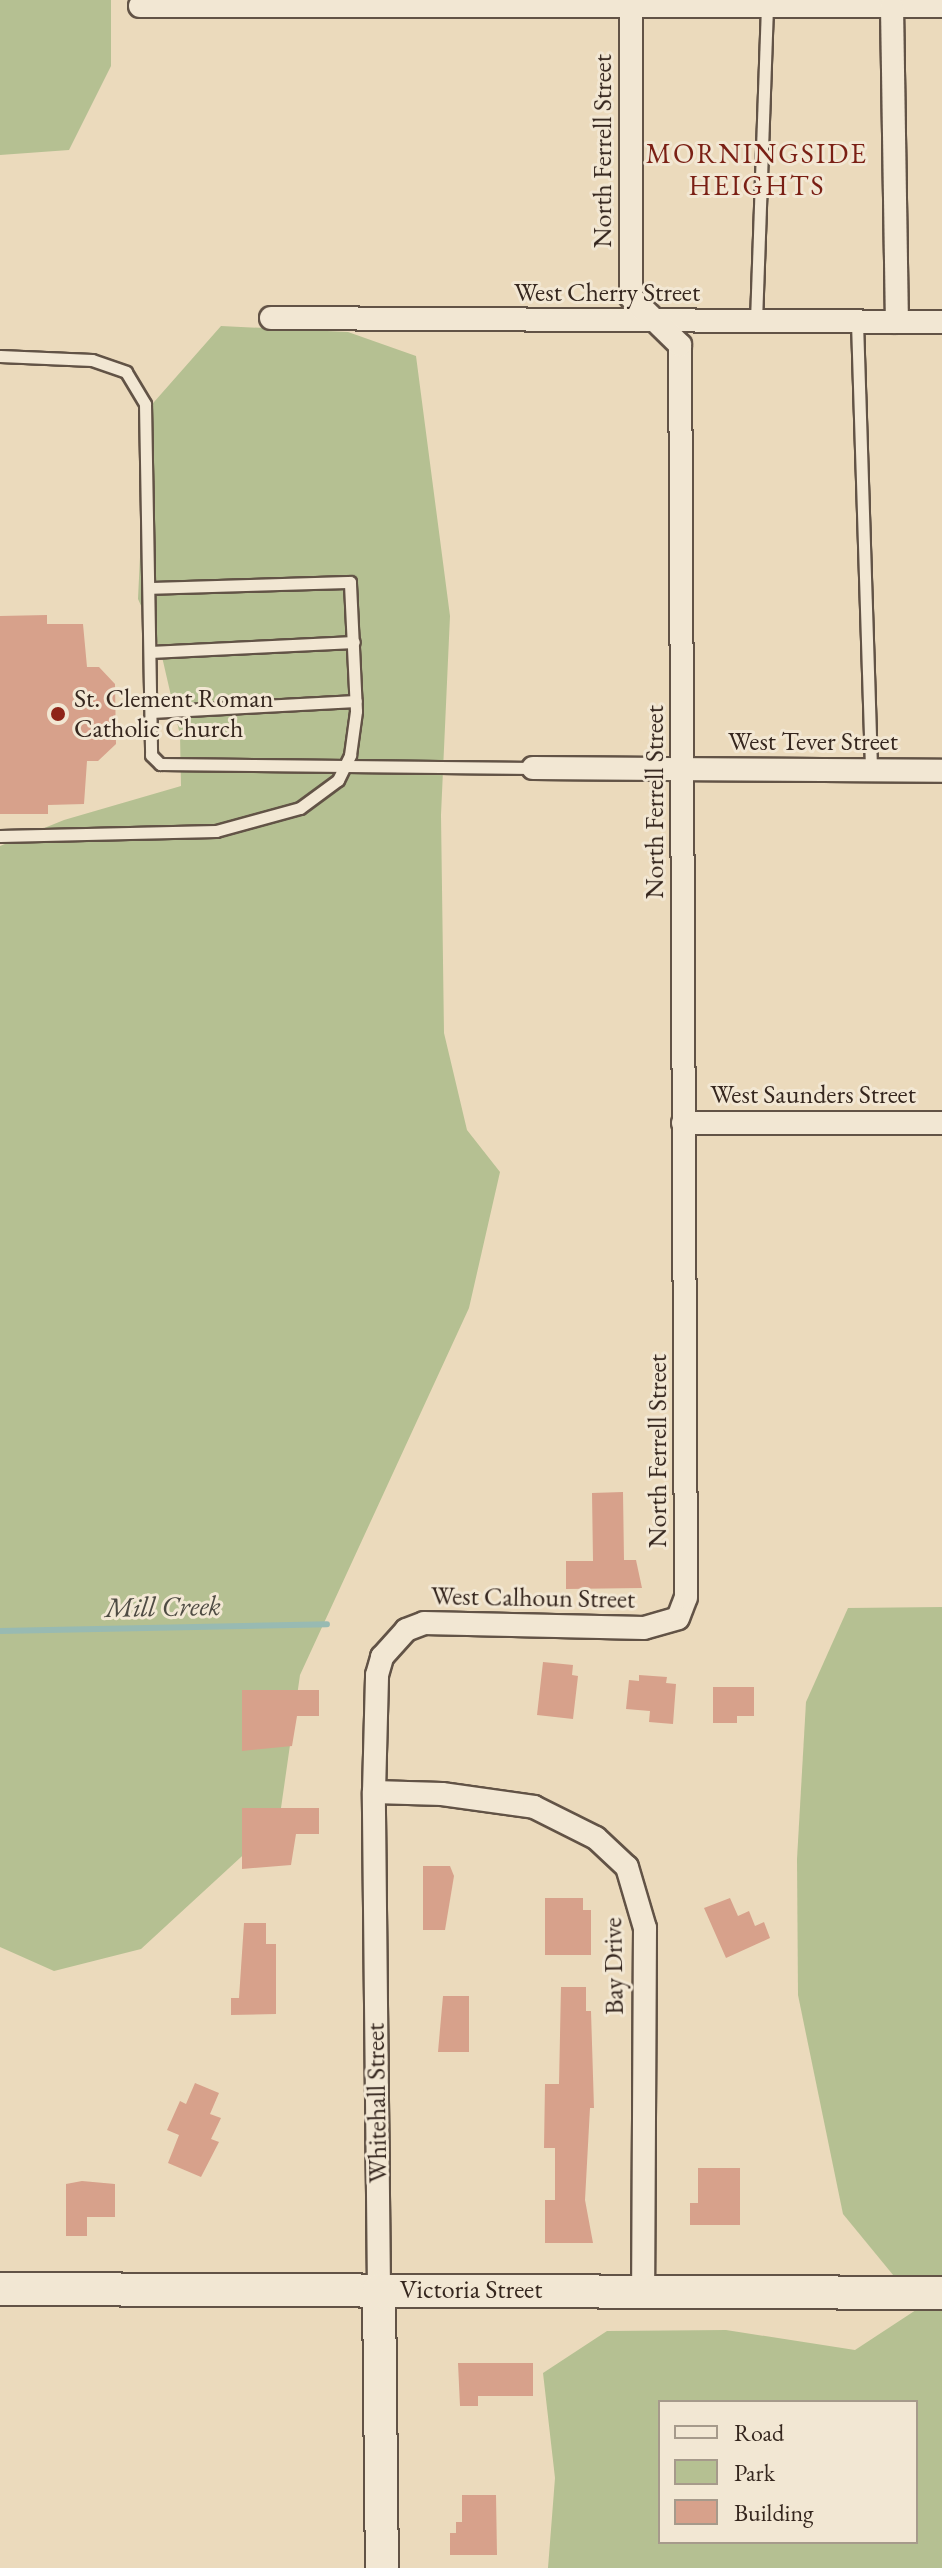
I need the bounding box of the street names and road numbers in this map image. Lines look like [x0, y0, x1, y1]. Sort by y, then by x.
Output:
street label: North Ferrell Street [587, 54, 619, 248]
street label: West Cherry Street [514, 277, 700, 309]
street label: North Ferrell Street [639, 705, 671, 899]
street label: West Tever Street [728, 726, 898, 758]
street label: West Saunders Street [710, 1079, 916, 1111]
street label: North Ferrell Street [642, 1354, 674, 1548]
street label: West Calhoun Street [431, 1581, 635, 1615]
street label: Bay Drive [598, 1917, 630, 2015]
street label: Whitehall Street [360, 2023, 394, 2183]
street label: Victoria Street [400, 2274, 542, 2306]

